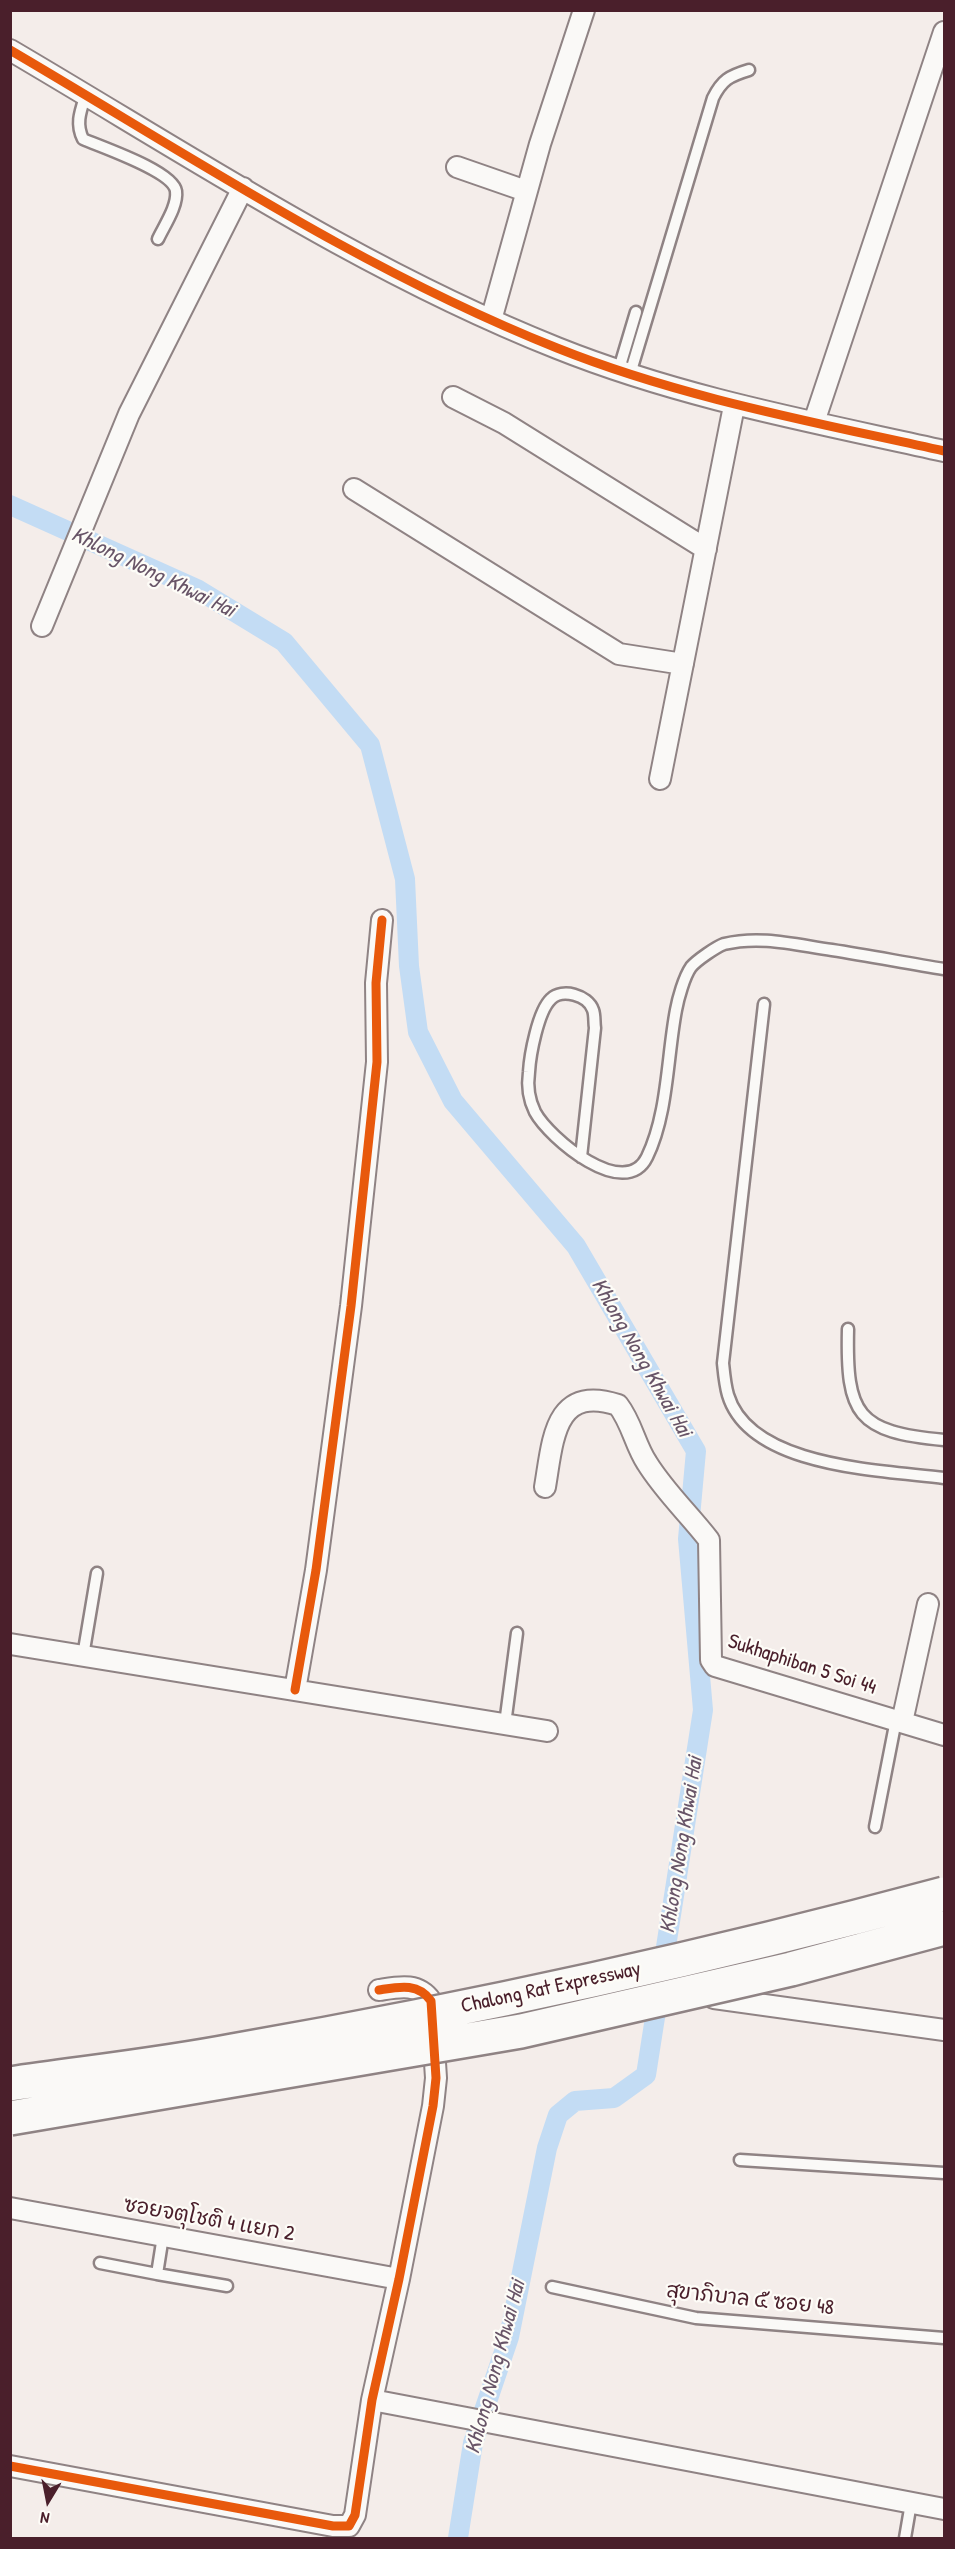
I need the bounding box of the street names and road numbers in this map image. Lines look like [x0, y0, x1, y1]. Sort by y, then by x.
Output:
street label: Sukhaphiban 5 Soi 44 [725, 1629, 879, 1701]
street label: Chalong Rat Expressway [459, 1957, 643, 2019]
street label: ซอยจตุโชติ 4 แยก 2 [122, 2193, 296, 2247]
street label: สุขาภิบาล ๕ ซอย 48 [665, 2279, 835, 2321]

